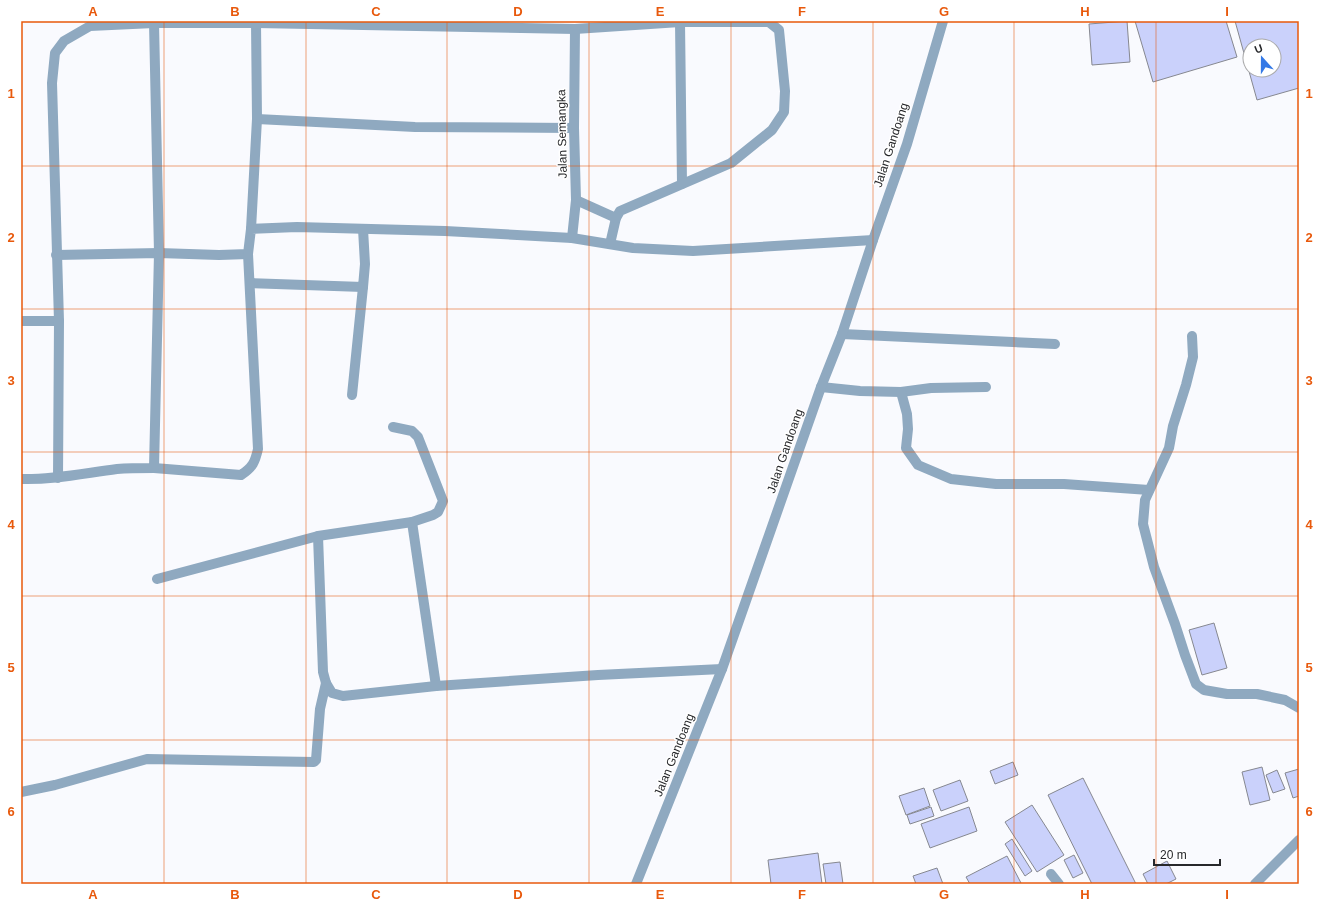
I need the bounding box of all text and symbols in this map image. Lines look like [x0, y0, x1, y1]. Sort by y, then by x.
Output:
text: A [88, 4, 98, 19]
text: B [230, 4, 240, 19]
text: C [371, 4, 381, 19]
text: D [513, 4, 523, 19]
text: E [656, 4, 665, 19]
text: F [798, 4, 806, 19]
text: G [939, 4, 949, 19]
text: H [1080, 4, 1090, 19]
text: I [1225, 4, 1229, 19]
north arrow [1242, 38, 1282, 78]
text: U [1253, 42, 1264, 56]
text: 1 [7, 86, 15, 101]
text: 1 [1305, 86, 1313, 101]
street label: Jalan Semangka [554, 89, 570, 179]
street label: Jalan Gandoang [871, 101, 911, 189]
text: 2 [7, 230, 15, 245]
text: 2 [1305, 230, 1313, 245]
text: 3 [7, 373, 15, 388]
text: 3 [1305, 373, 1313, 388]
street label: Jalan Gandoang [764, 407, 806, 495]
text: 4 [7, 517, 15, 532]
text: 4 [1305, 517, 1313, 532]
text: 5 [7, 660, 15, 675]
text: 5 [1305, 660, 1313, 675]
street label: Jalan Gandoang [651, 712, 697, 798]
text: 6 [7, 804, 15, 819]
text: 6 [1305, 804, 1313, 819]
scale bar [1154, 841, 1220, 867]
text: 20 m [1160, 848, 1187, 862]
text: A [88, 887, 98, 902]
text: B [230, 887, 240, 902]
text: C [371, 887, 381, 902]
text: D [513, 887, 523, 902]
text: E [656, 887, 665, 902]
text: F [798, 887, 806, 902]
text: G [939, 887, 949, 902]
text: H [1080, 887, 1090, 902]
text: I [1225, 887, 1229, 902]

